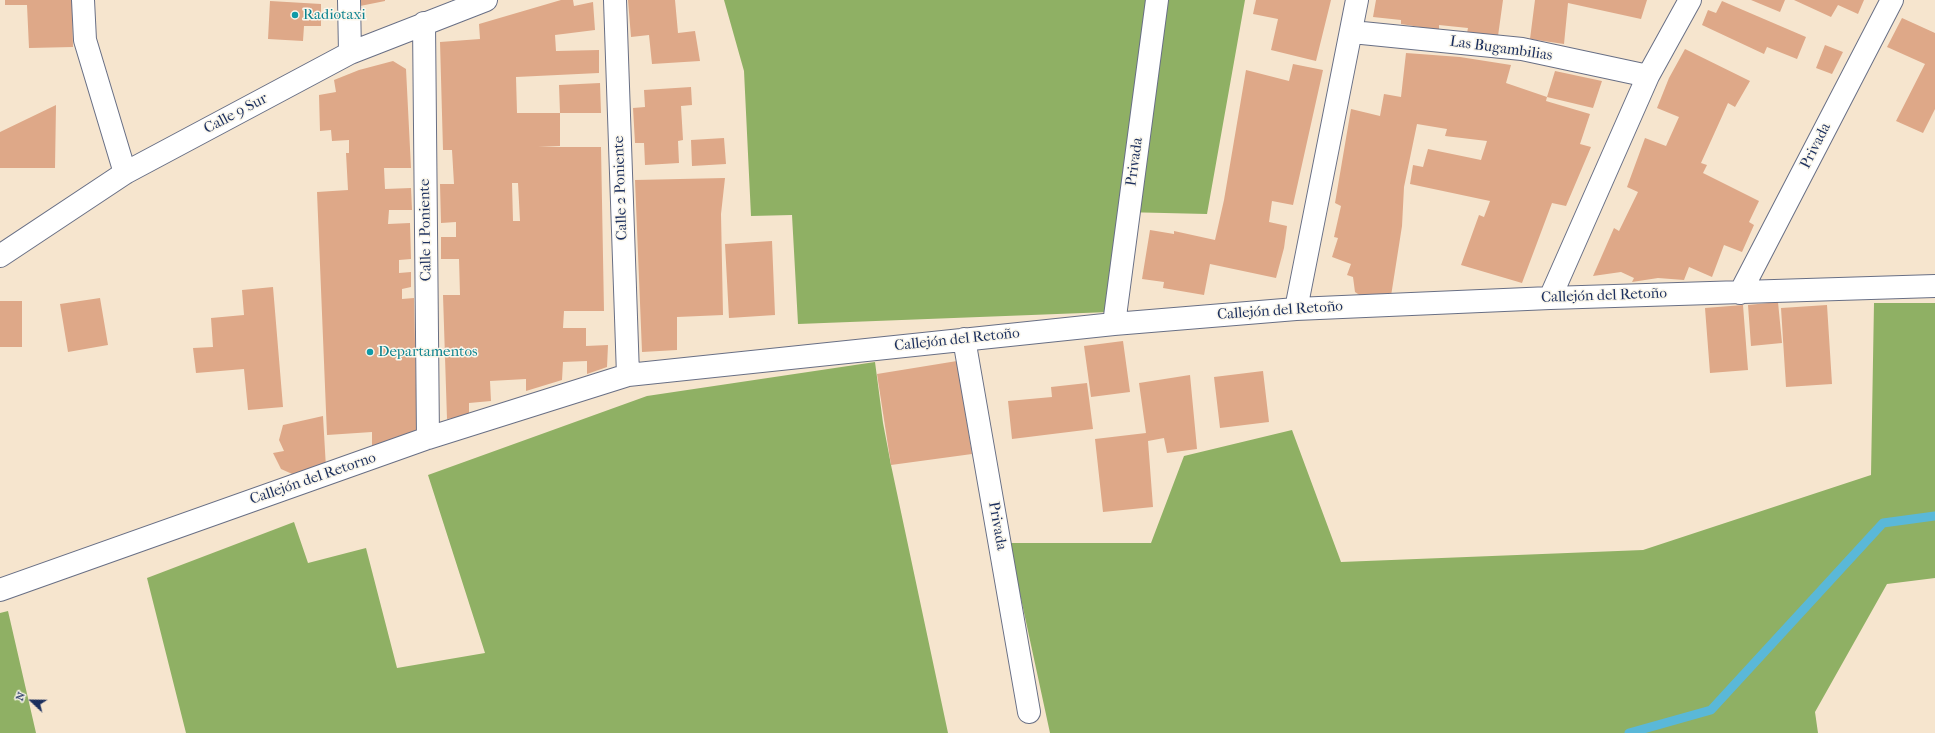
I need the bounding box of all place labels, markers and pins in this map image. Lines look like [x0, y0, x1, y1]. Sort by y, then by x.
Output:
place label: Radiotaxi [303, 6, 366, 24]
marker: Radiotaxi [290, 10, 300, 20]
place label: Departamentos [378, 343, 478, 361]
marker: Departamentos [365, 347, 375, 357]

